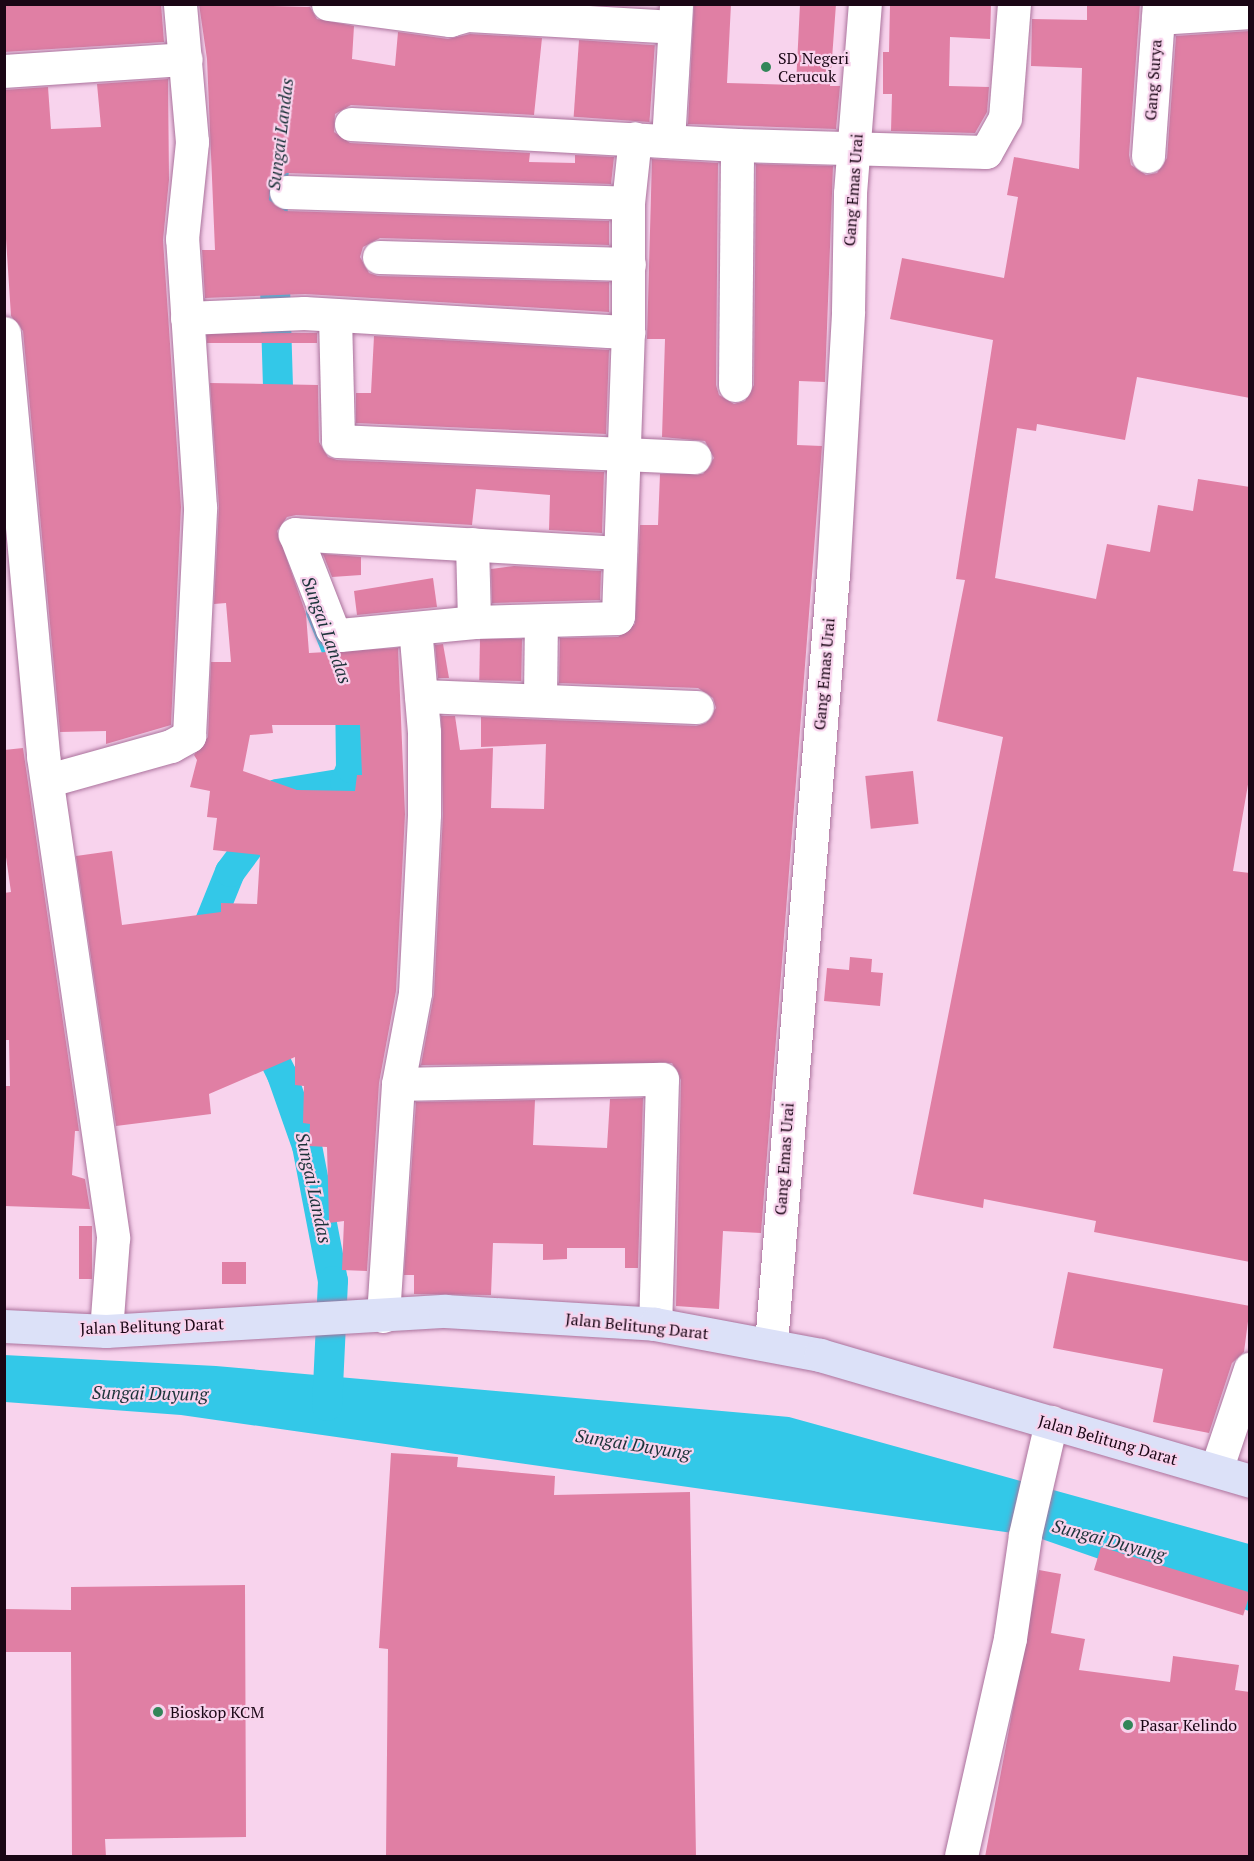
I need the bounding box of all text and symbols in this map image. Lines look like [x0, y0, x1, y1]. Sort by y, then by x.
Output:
street label: Gang Surya [1141, 39, 1165, 121]
place label: SD Negeri Cerucuk [778, 48, 849, 86]
marker: SD Negeri Cerucuk [759, 60, 773, 74]
water label: Sungai Landas [262, 77, 298, 191]
street label: Gang Emas Urai [839, 133, 867, 247]
water label: Sungai Landas [298, 573, 356, 687]
street label: Gang Emas Urai [810, 617, 838, 731]
street label: Gang Emas Urai [770, 1102, 798, 1216]
water label: Sungai Landas [292, 1130, 336, 1246]
street label: Jalan Belitung Darat [564, 1309, 710, 1343]
street label: Jalan Belitung Darat [80, 1314, 224, 1338]
water label: Sungai Duyung [92, 1381, 208, 1405]
street label: Jalan Belitung Darat [1036, 1411, 1180, 1469]
water label: Sungai Duyung [574, 1424, 692, 1464]
water label: Sungai Duyung [1050, 1515, 1168, 1565]
place label: Bioskop KCM [170, 1702, 264, 1722]
marker: Bioskop KCM [151, 1705, 165, 1719]
place label: Pasar Kelindo [1140, 1715, 1237, 1735]
marker: Pasar Kelindo [1121, 1718, 1135, 1732]

